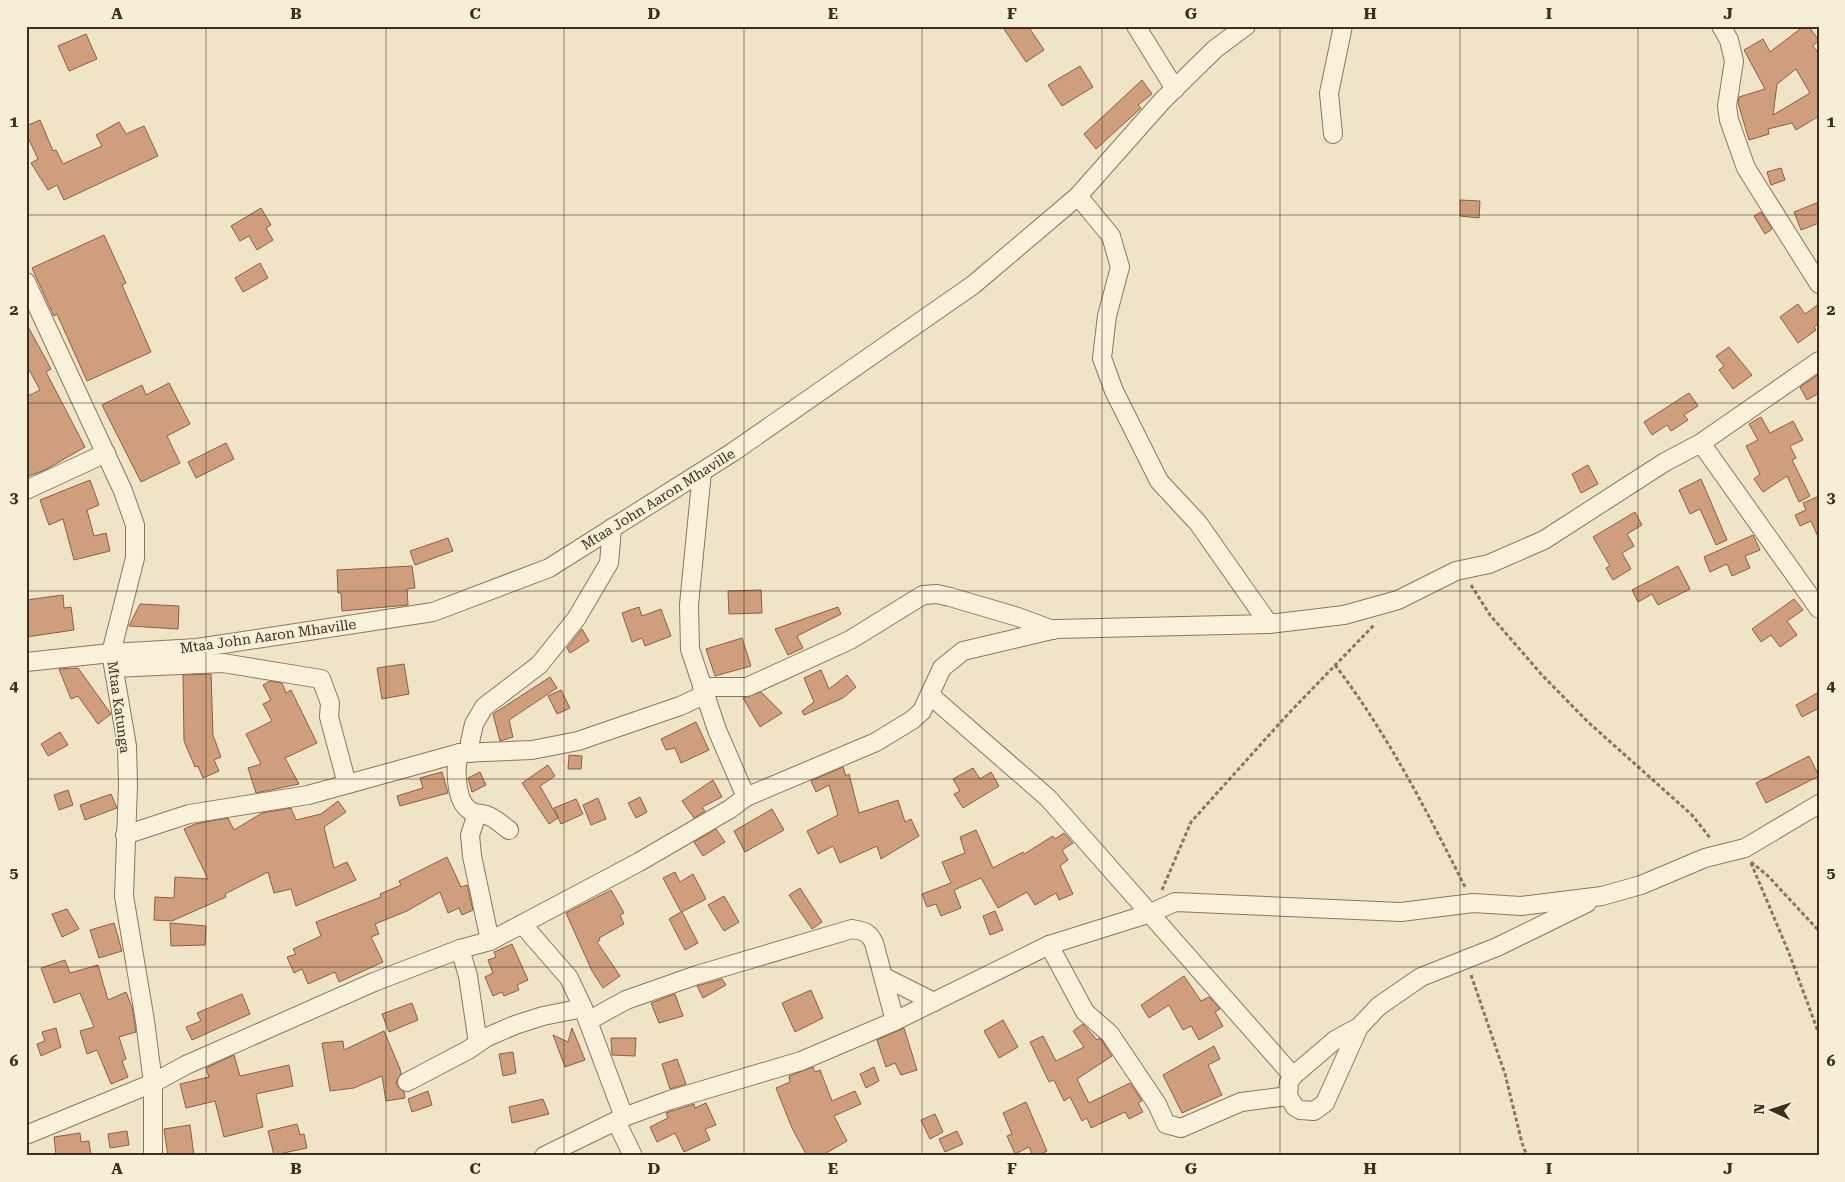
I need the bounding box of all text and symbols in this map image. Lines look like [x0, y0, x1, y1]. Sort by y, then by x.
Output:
text: A [111, 4, 123, 23]
text: B [290, 4, 302, 23]
text: C [469, 4, 481, 23]
text: D [648, 4, 661, 23]
text: E [828, 4, 838, 23]
text: F [1007, 4, 1017, 23]
text: G [1185, 4, 1198, 23]
text: H [1363, 4, 1377, 23]
text: I [1546, 4, 1552, 23]
text: J [1723, 4, 1733, 23]
text: 1 [10, 112, 19, 131]
text: 1 [1827, 112, 1836, 131]
text: 2 [10, 300, 19, 319]
text: 2 [1827, 300, 1836, 319]
street label: Mtaa John Aaron Mhaville [578, 445, 738, 553]
text: 3 [10, 488, 19, 507]
text: 3 [1827, 488, 1836, 507]
street label: Mtaa John Aaron Mhaville [179, 616, 357, 656]
street label: Mtaa Katunga [105, 660, 133, 754]
text: 4 [10, 676, 19, 695]
text: 4 [1827, 676, 1836, 695]
text: 5 [10, 863, 19, 882]
text: 5 [1827, 863, 1836, 882]
text: 6 [10, 1051, 19, 1070]
text: 6 [1827, 1051, 1836, 1070]
north arrow [1748, 1084, 1798, 1134]
text: N [1751, 1103, 1767, 1115]
text: A [111, 1159, 123, 1178]
text: B [290, 1159, 302, 1178]
text: C [469, 1159, 481, 1178]
text: D [648, 1159, 661, 1178]
text: E [828, 1159, 838, 1178]
text: F [1007, 1159, 1017, 1178]
text: G [1185, 1159, 1198, 1178]
text: H [1363, 1159, 1377, 1178]
text: I [1546, 1159, 1552, 1178]
text: J [1723, 1159, 1733, 1178]

